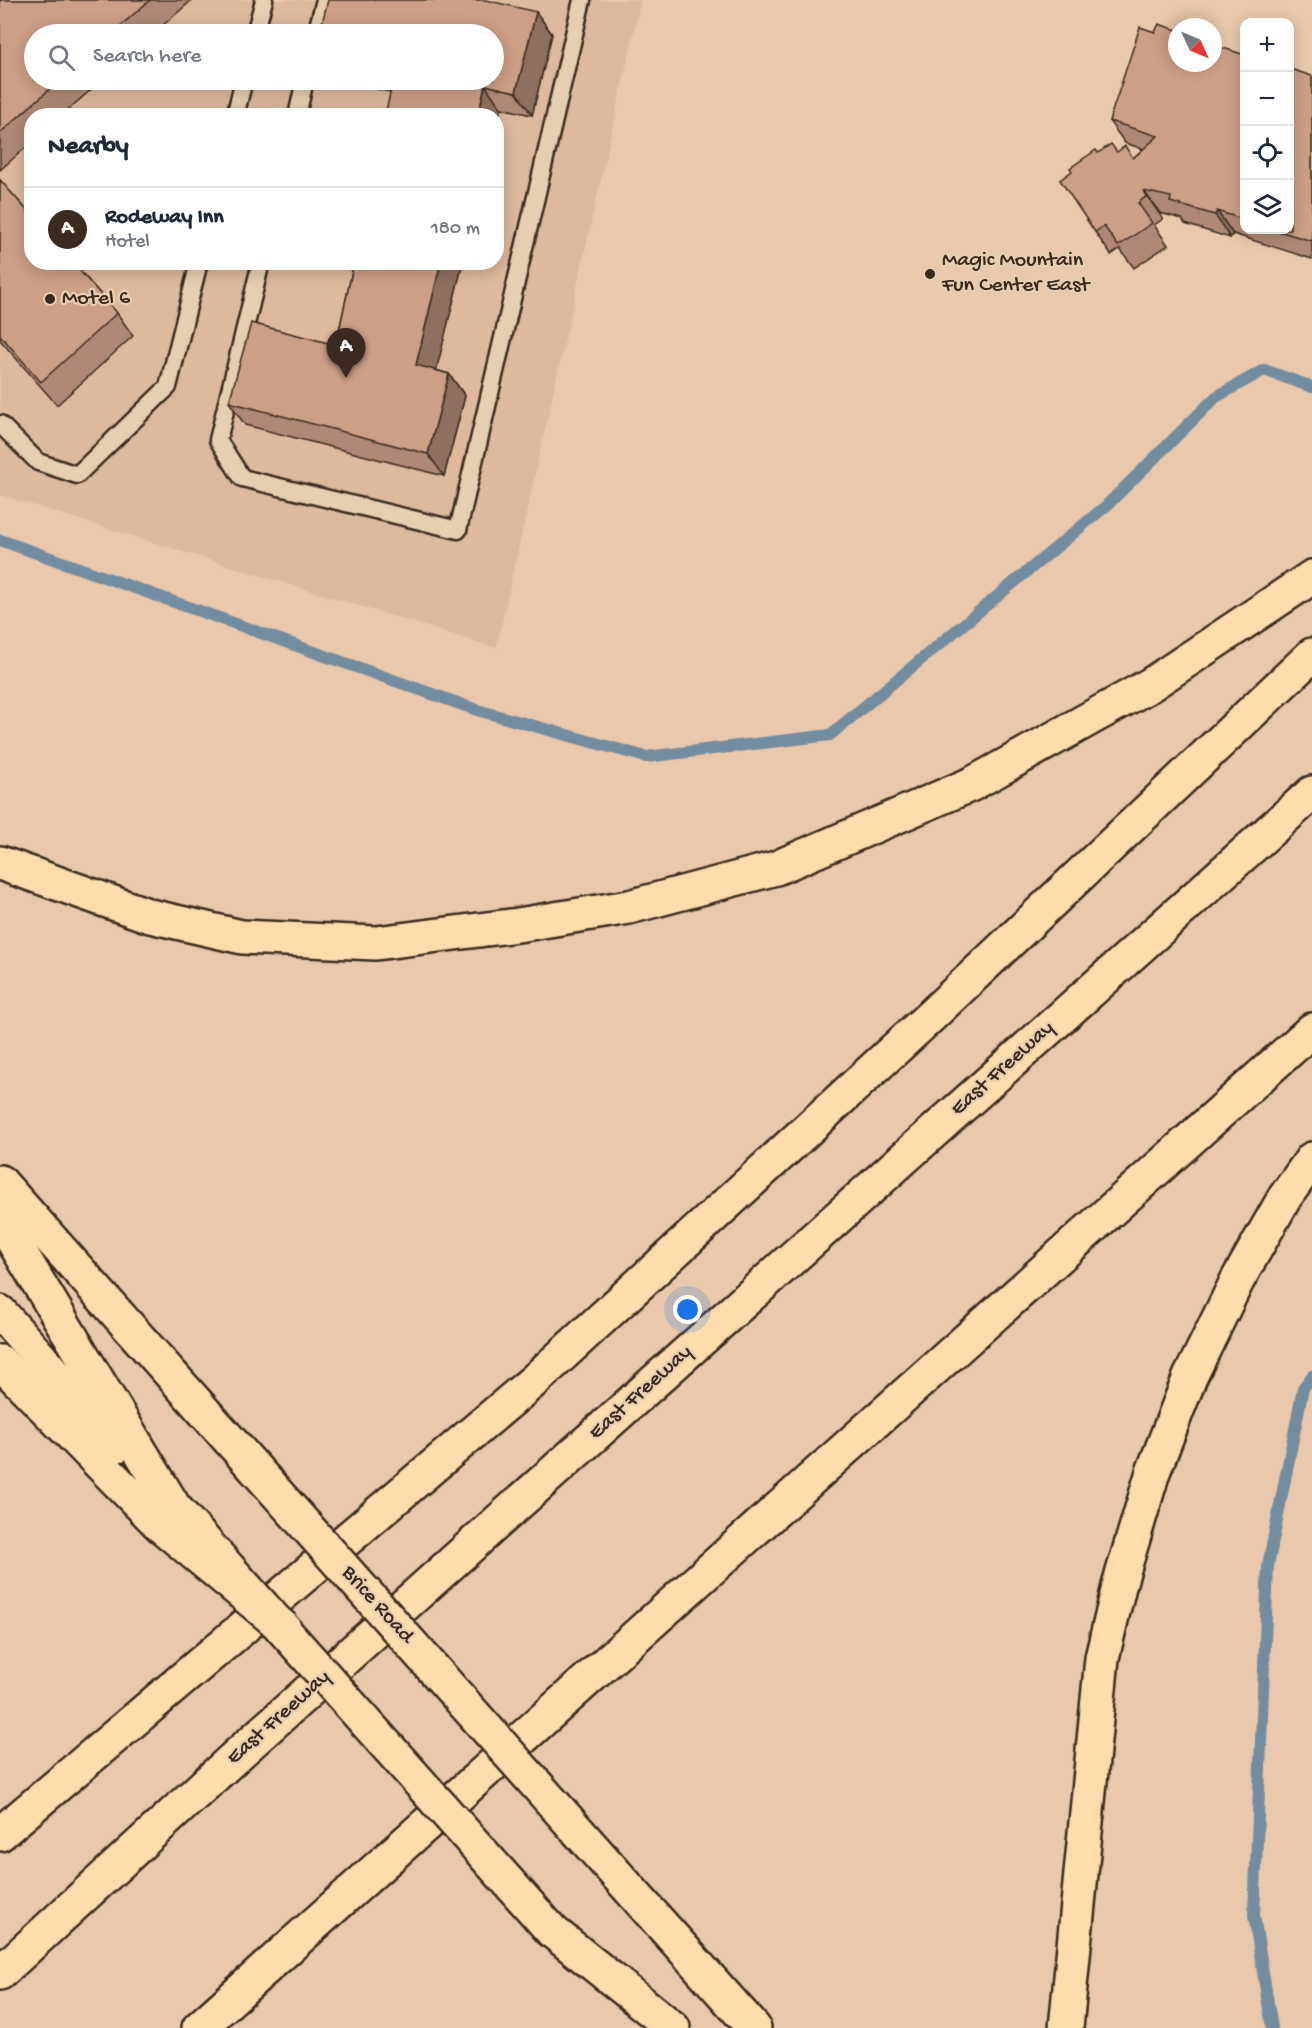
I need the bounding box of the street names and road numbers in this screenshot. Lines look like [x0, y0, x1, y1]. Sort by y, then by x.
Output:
street label: East Freeway [946, 1016, 1060, 1122]
street label: East Freeway [584, 1340, 698, 1446]
street label: Brice Road [335, 1560, 420, 1651]
street label: East Freeway [222, 1665, 336, 1771]

